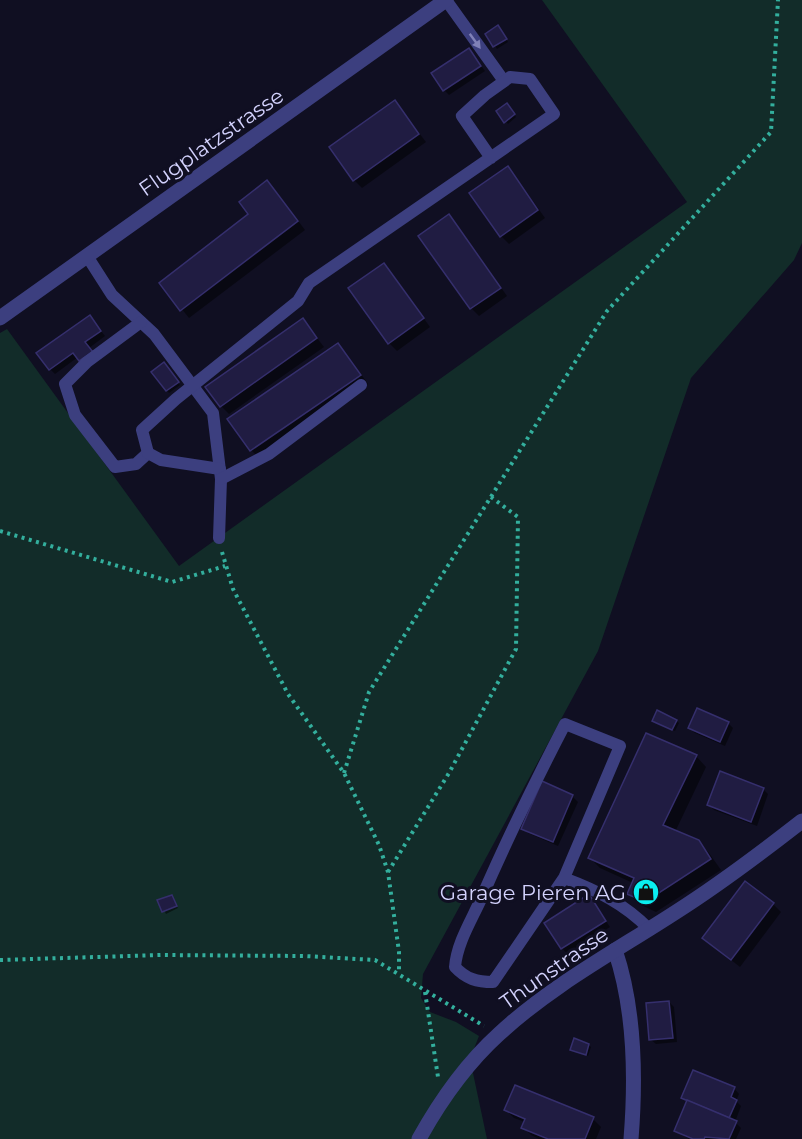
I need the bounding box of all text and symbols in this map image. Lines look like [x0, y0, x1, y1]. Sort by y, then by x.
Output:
one-way arrow [469, 32, 481, 48]
street label: Flugplatzstrasse [134, 83, 288, 201]
shop icon: Garage Pieren AG [631, 877, 661, 907]
place label: Garage Pieren AG [440, 880, 626, 905]
street label: Thunstrasse [495, 921, 613, 1015]

